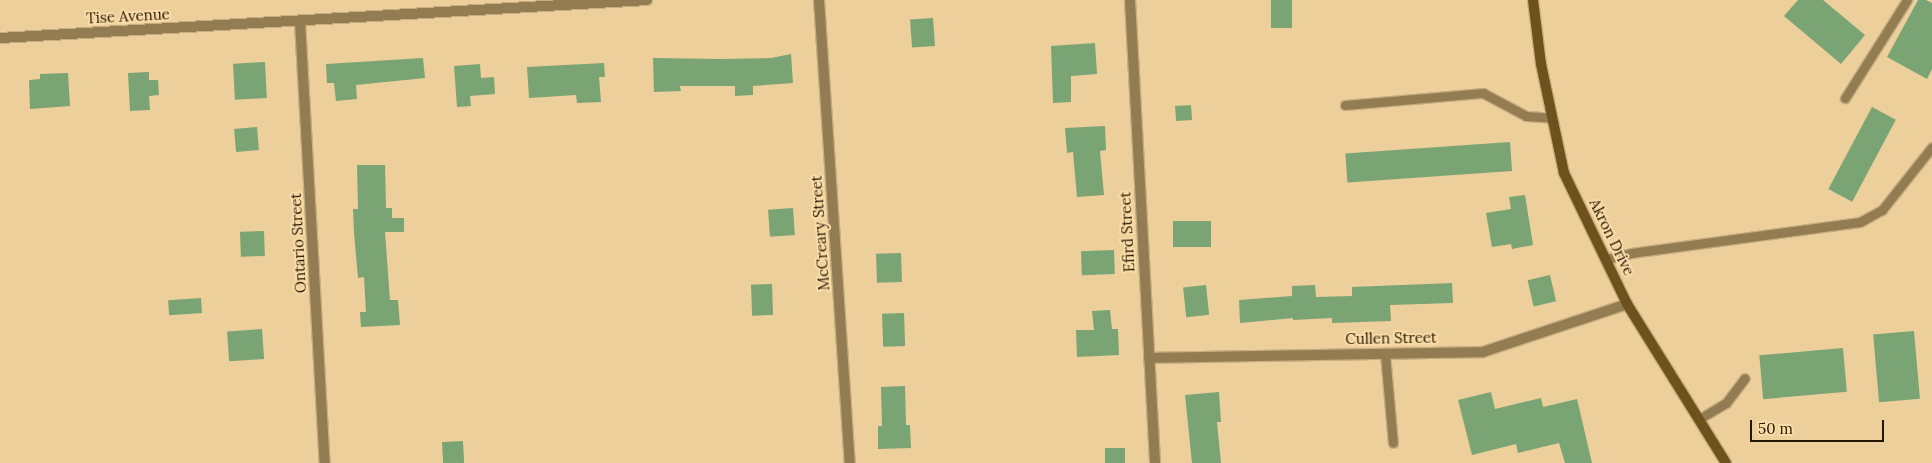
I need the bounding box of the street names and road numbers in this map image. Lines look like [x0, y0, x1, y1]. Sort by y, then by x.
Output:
street label: Tise Avenue [86, 5, 170, 27]
street label: McCreary Street [807, 175, 833, 291]
street label: Efird Street [1116, 191, 1138, 273]
street label: Ontario Street [286, 192, 310, 294]
street label: Akron Drive [1586, 196, 1638, 278]
street label: Cullen Street [1345, 328, 1437, 348]

